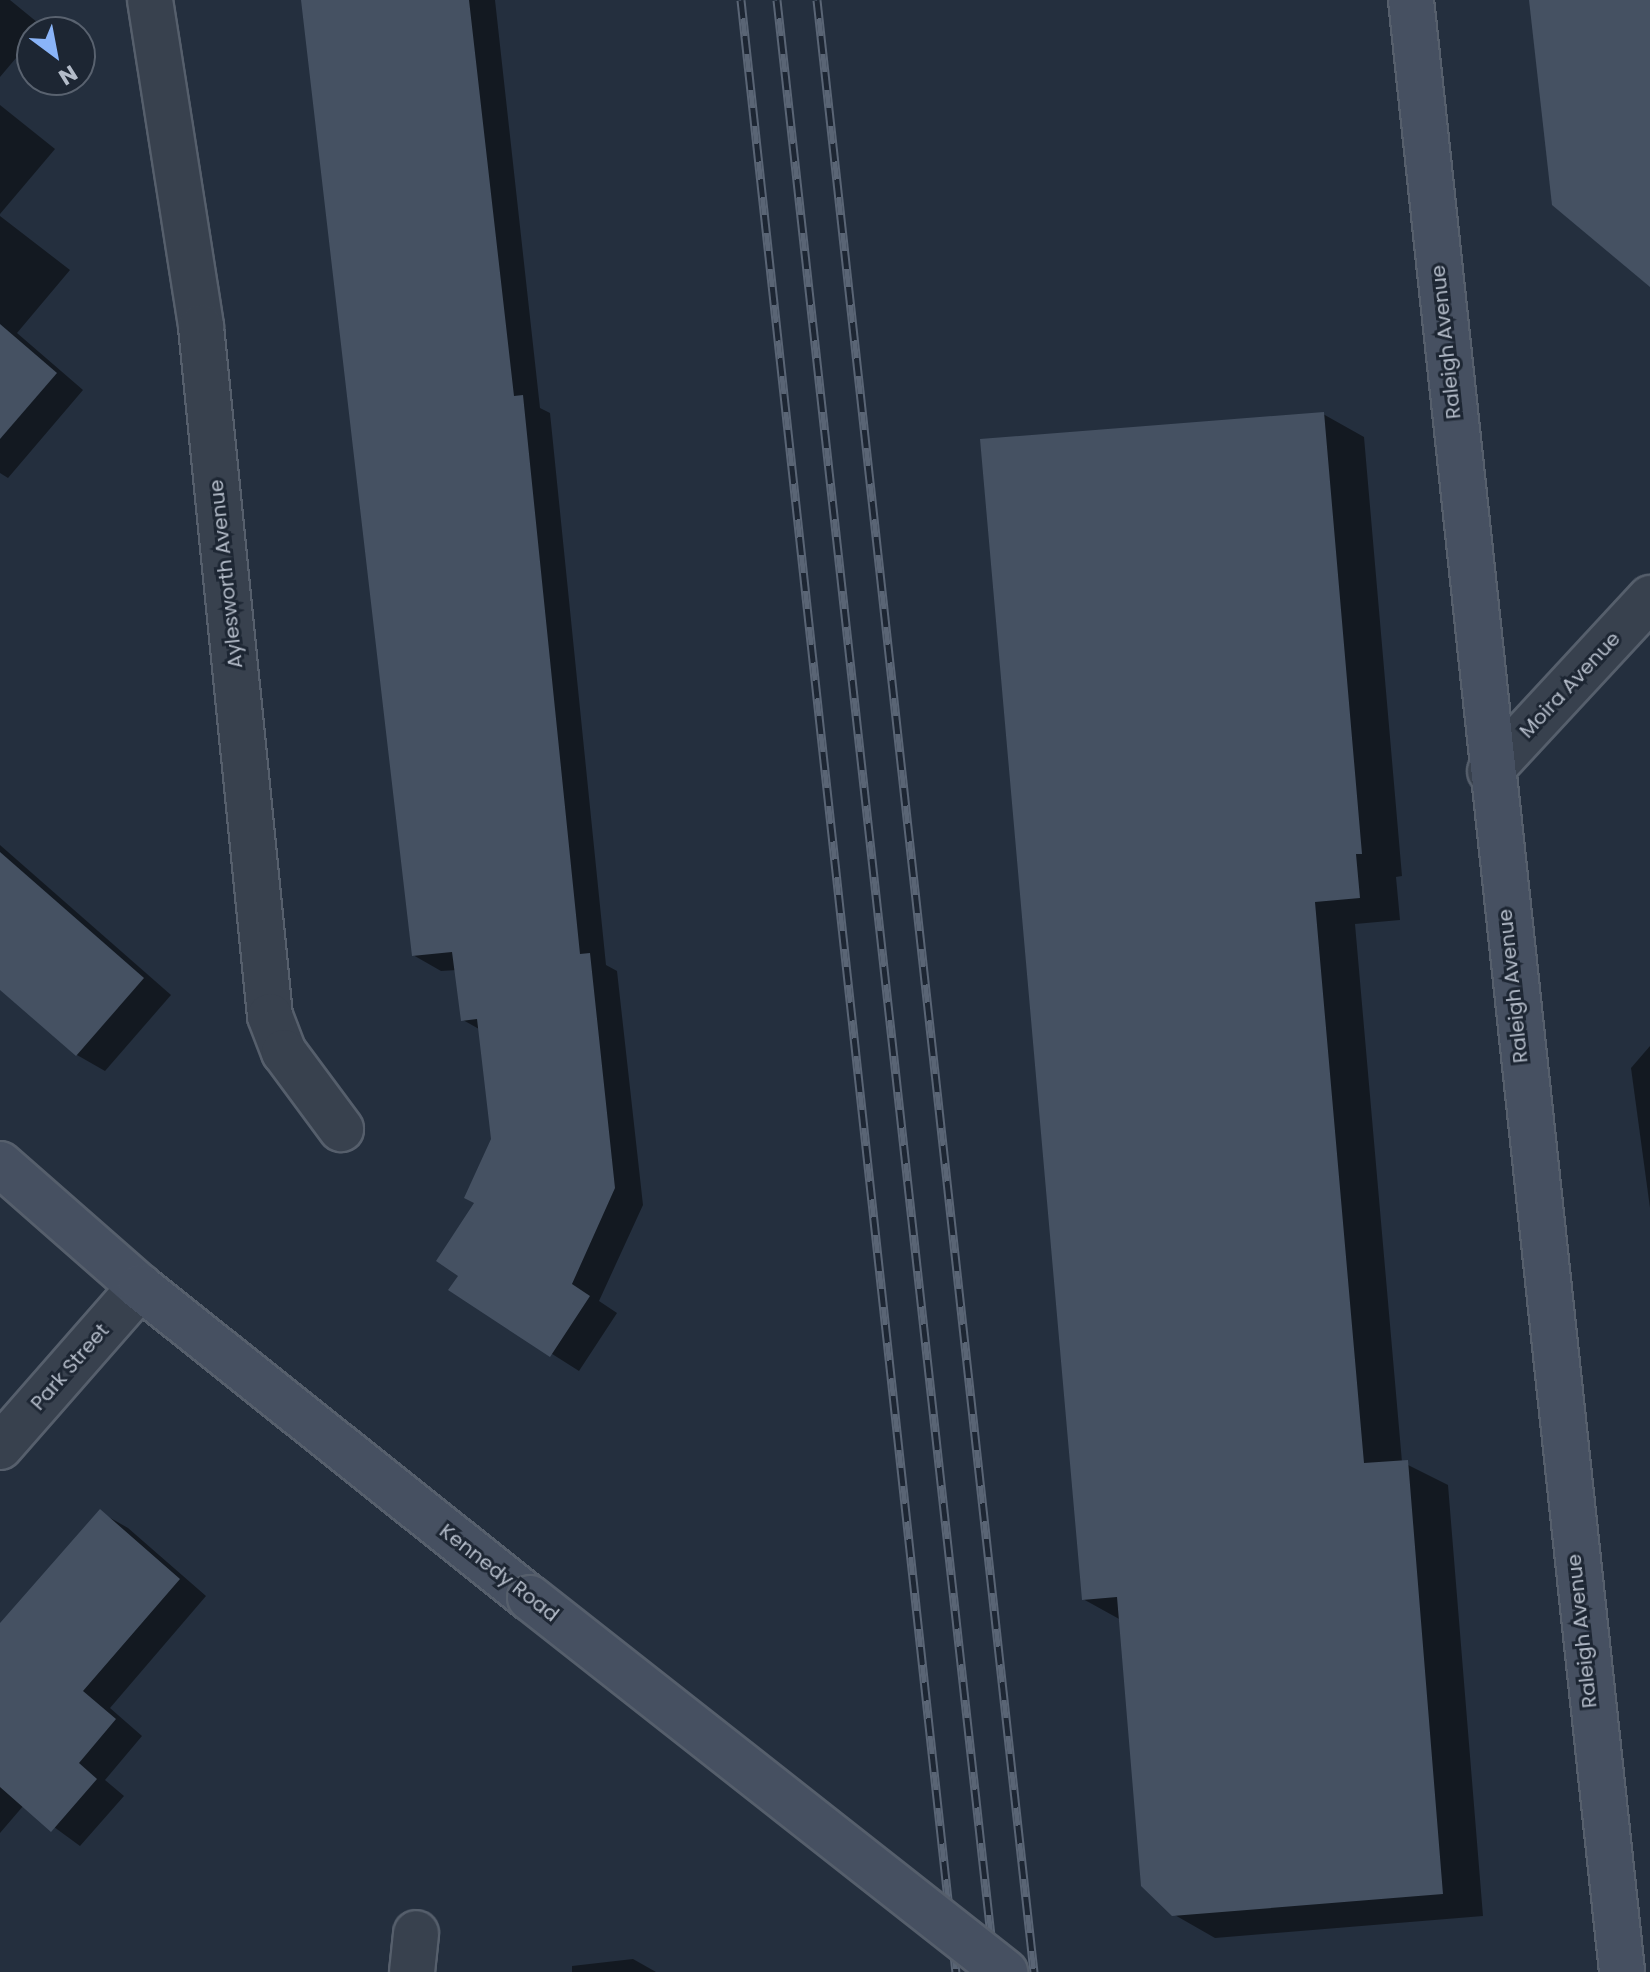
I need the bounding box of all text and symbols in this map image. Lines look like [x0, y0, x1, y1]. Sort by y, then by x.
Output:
north arrow [16, 16, 96, 96]
text: N [53, 58, 83, 93]
street label: Raleigh Avenue [1426, 264, 1466, 420]
street label: Aylesworth Avenue [204, 478, 248, 670]
street label: Moira Avenue [1515, 627, 1625, 743]
street label: Raleigh Avenue [1493, 908, 1533, 1064]
street label: Park Street [26, 1319, 114, 1415]
street label: Kennedy Road [435, 1519, 563, 1627]
street label: Raleigh Avenue [1562, 1553, 1602, 1709]

